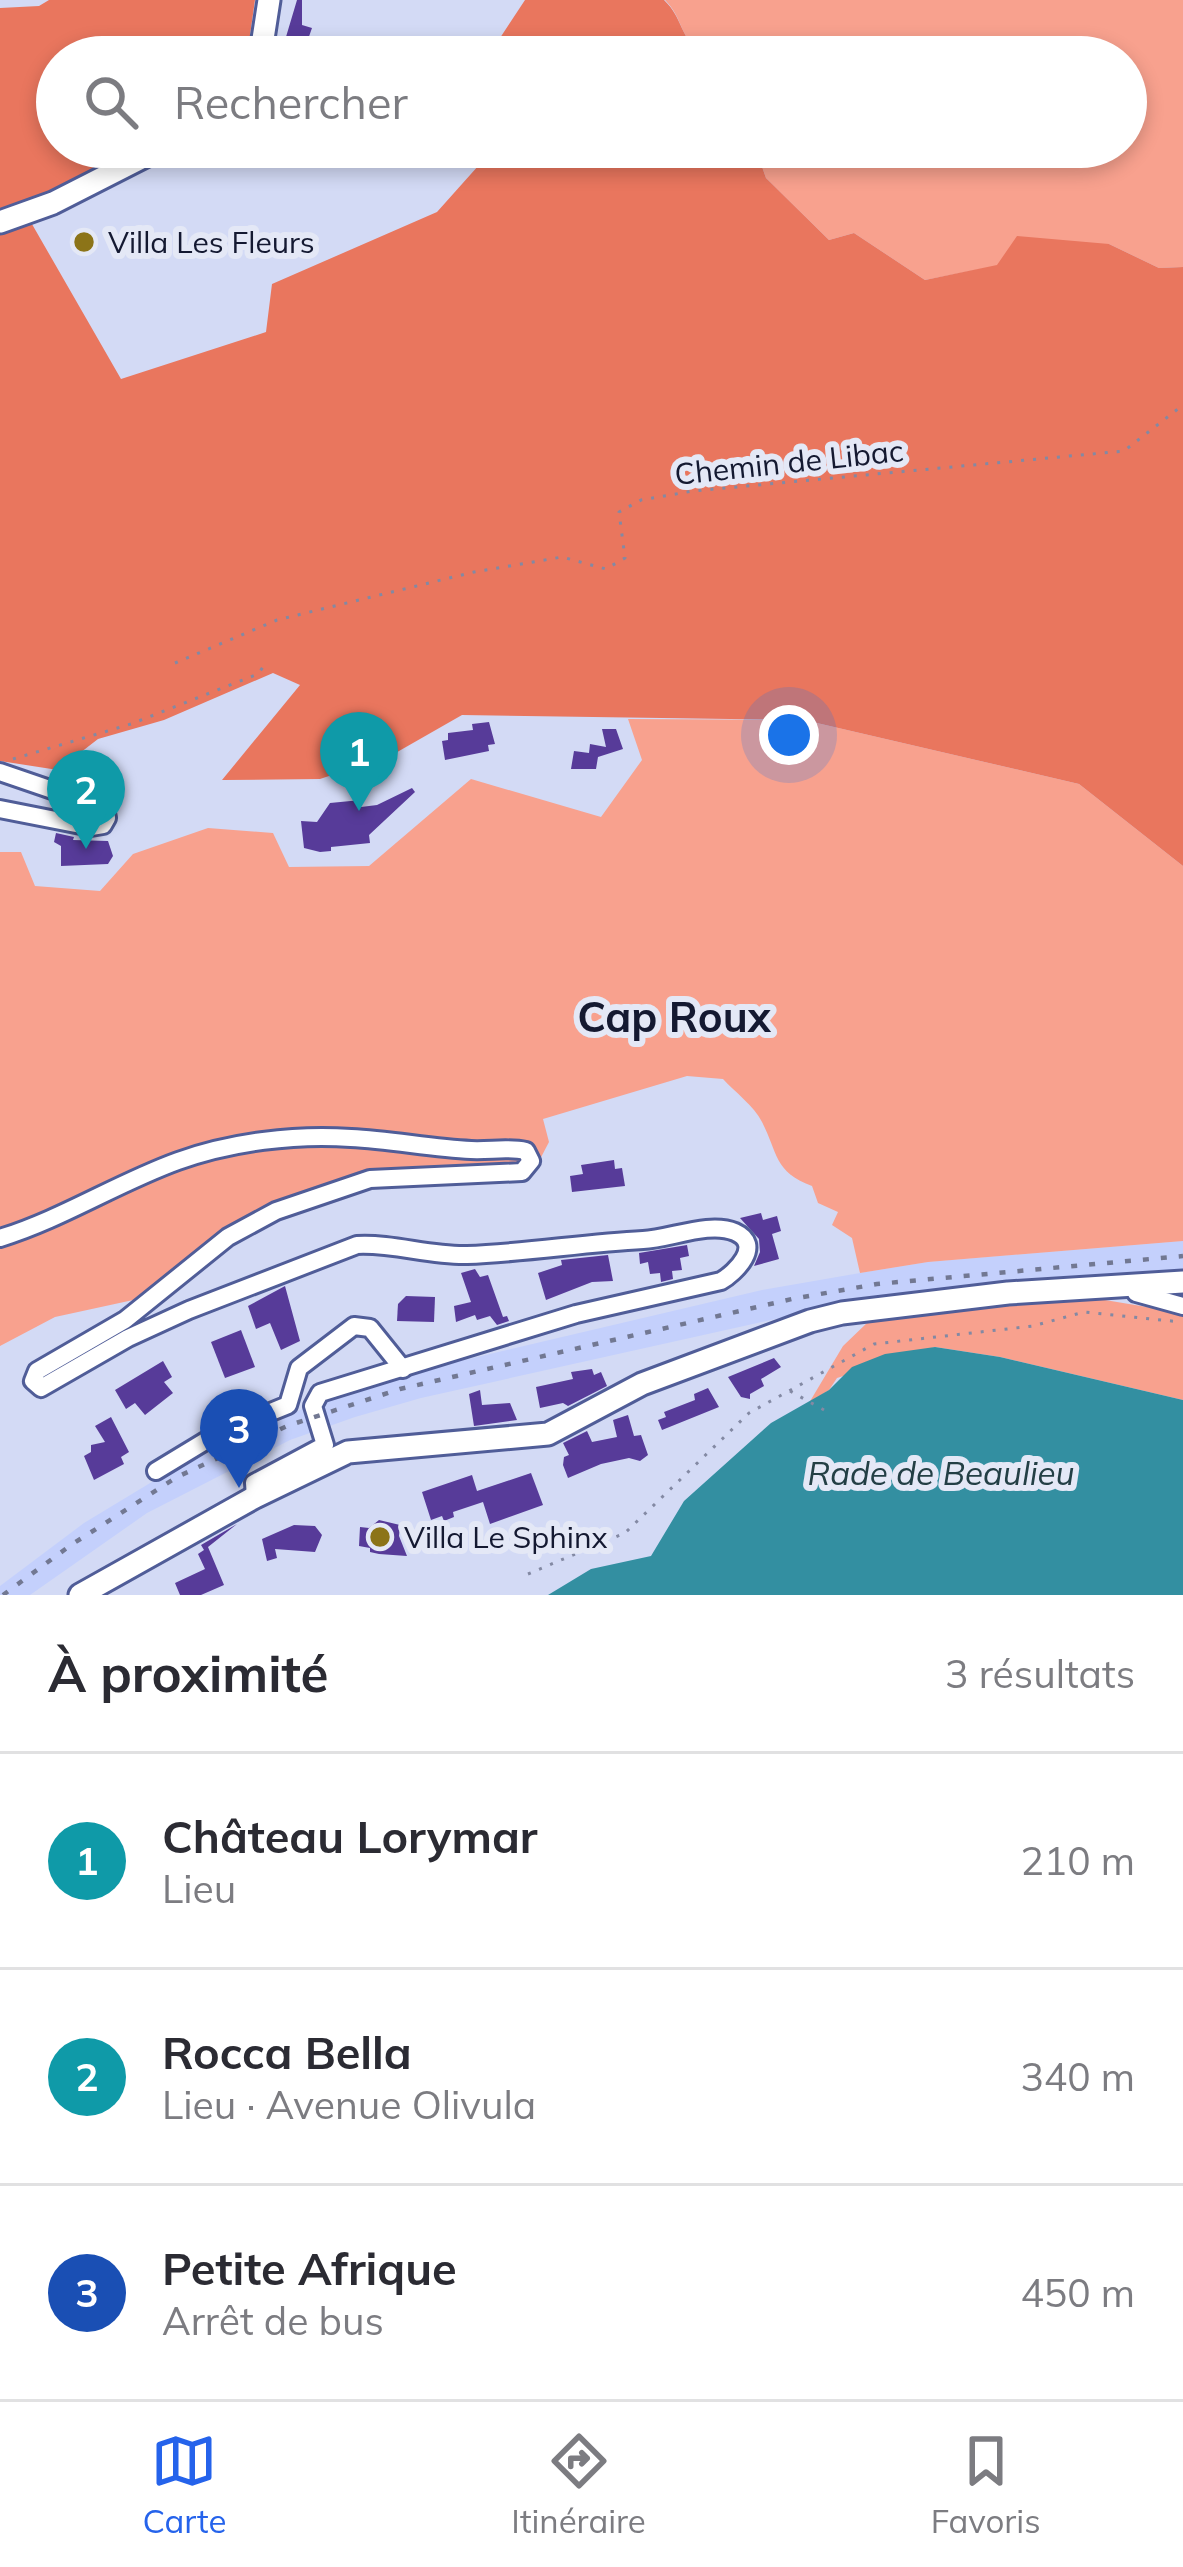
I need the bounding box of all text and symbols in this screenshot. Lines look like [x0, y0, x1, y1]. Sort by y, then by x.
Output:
search box [36, 36, 1147, 168]
icon: search [78, 69, 144, 135]
text: Rechercher [174, 74, 408, 130]
place label: Villa Les Fleurs [108, 223, 315, 261]
marker: Villa Les Fleurs [71, 229, 97, 255]
street label: Chemin de Libac [673, 431, 905, 493]
your location [759, 705, 819, 765]
pin: 1 [320, 712, 398, 811]
pin: 2 [47, 750, 125, 849]
district label: Cap Roux [577, 990, 772, 1043]
pin: 3 [200, 1389, 278, 1488]
water label: Rade de Beaulieu [807, 1452, 1075, 1493]
place label: Villa Le Sphinx [404, 1518, 608, 1556]
marker: Villa Le Sphinx [367, 1524, 393, 1550]
text: À proximité [48, 1641, 329, 1705]
text: 3 résultats [945, 1649, 1135, 1698]
text: Château Lorymar [162, 1808, 538, 1864]
text: 1 [75, 1836, 99, 1885]
text: 210 m [1020, 1836, 1135, 1885]
text: Lieu [162, 1864, 236, 1913]
text: Rocca Bella [162, 2024, 412, 2080]
text: 2 [75, 2052, 99, 2101]
text: 340 m [1020, 2052, 1135, 2101]
text: Lieu · Avenue Olivula [162, 2080, 536, 2129]
text: Petite Afrique [162, 2240, 457, 2296]
text: 3 [75, 2268, 99, 2317]
text: 450 m [1020, 2268, 1135, 2317]
text: Arrêt de bus [162, 2296, 384, 2345]
tab: Carte [142, 2428, 226, 2541]
tab: Itinéraire [511, 2428, 646, 2541]
tab: Favoris [931, 2428, 1041, 2541]

